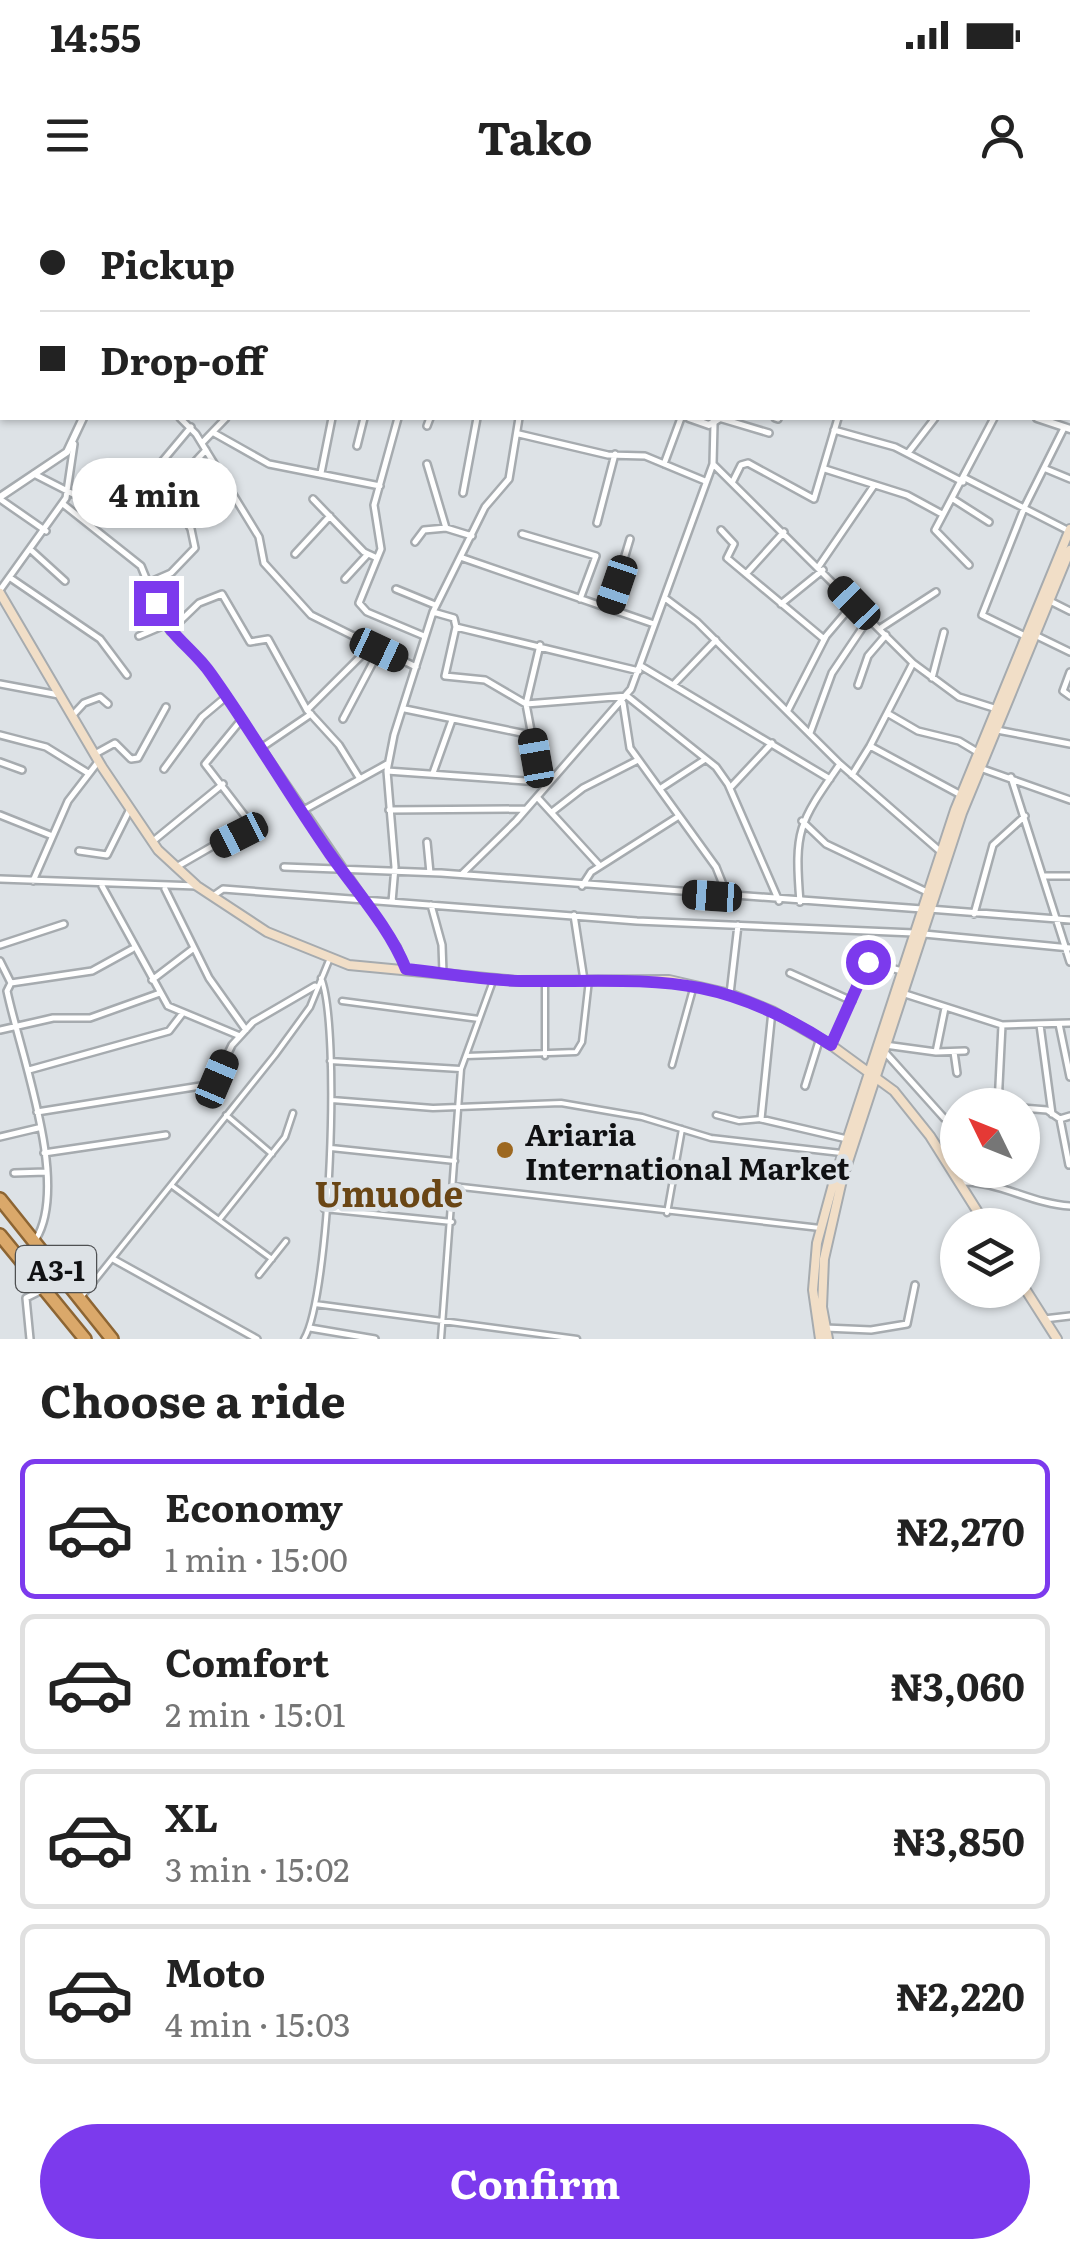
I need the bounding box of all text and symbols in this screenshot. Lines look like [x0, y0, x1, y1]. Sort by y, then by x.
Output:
text: 14:55 [50, 7, 141, 64]
text: Tako [477, 102, 593, 169]
icon: menu [40, 108, 95, 163]
icon: person [975, 108, 1030, 163]
text: Pickup [100, 234, 235, 291]
text: Drop-off [100, 330, 265, 387]
callout: 4 min [74, 458, 238, 528]
text: 4 min [109, 469, 200, 517]
car [593, 552, 641, 618]
car [822, 571, 886, 635]
route end [134, 581, 179, 626]
car [345, 624, 413, 676]
car [516, 726, 556, 790]
car [205, 808, 273, 862]
car [681, 879, 743, 913]
route start [846, 940, 891, 985]
car [191, 1046, 243, 1112]
north arrow [940, 1088, 1040, 1188]
map controls [940, 1088, 1040, 1308]
place label: Ariaria International Market [525, 1111, 851, 1189]
marker: Ariaria International Market [494, 1139, 516, 1161]
district label: Umuode [315, 1166, 463, 1218]
button: layers [940, 1208, 1040, 1308]
road number: A3-1 [16, 1246, 96, 1292]
text: Choose a ride [40, 1365, 346, 1432]
text: Economy [165, 1477, 343, 1534]
icon: car [45, 1484, 135, 1574]
text: ₦2,270 [896, 1501, 1025, 1558]
text: 1 min · 15:00 [165, 1534, 348, 1582]
text: Comfort [165, 1632, 329, 1689]
icon: car [45, 1639, 135, 1729]
text: ₦3,060 [891, 1656, 1025, 1713]
text: 2 min · 15:01 [165, 1689, 345, 1737]
text: XL [165, 1787, 218, 1844]
icon: car [45, 1794, 135, 1884]
text: ₦3,850 [893, 1811, 1025, 1868]
text: 3 min · 15:02 [165, 1844, 349, 1892]
text: Moto [165, 1942, 265, 1999]
icon: car [45, 1949, 135, 2039]
text: ₦2,220 [896, 1966, 1025, 2023]
text: 4 min · 15:03 [165, 1999, 351, 2047]
button: Confirm [40, 2124, 1030, 2239]

